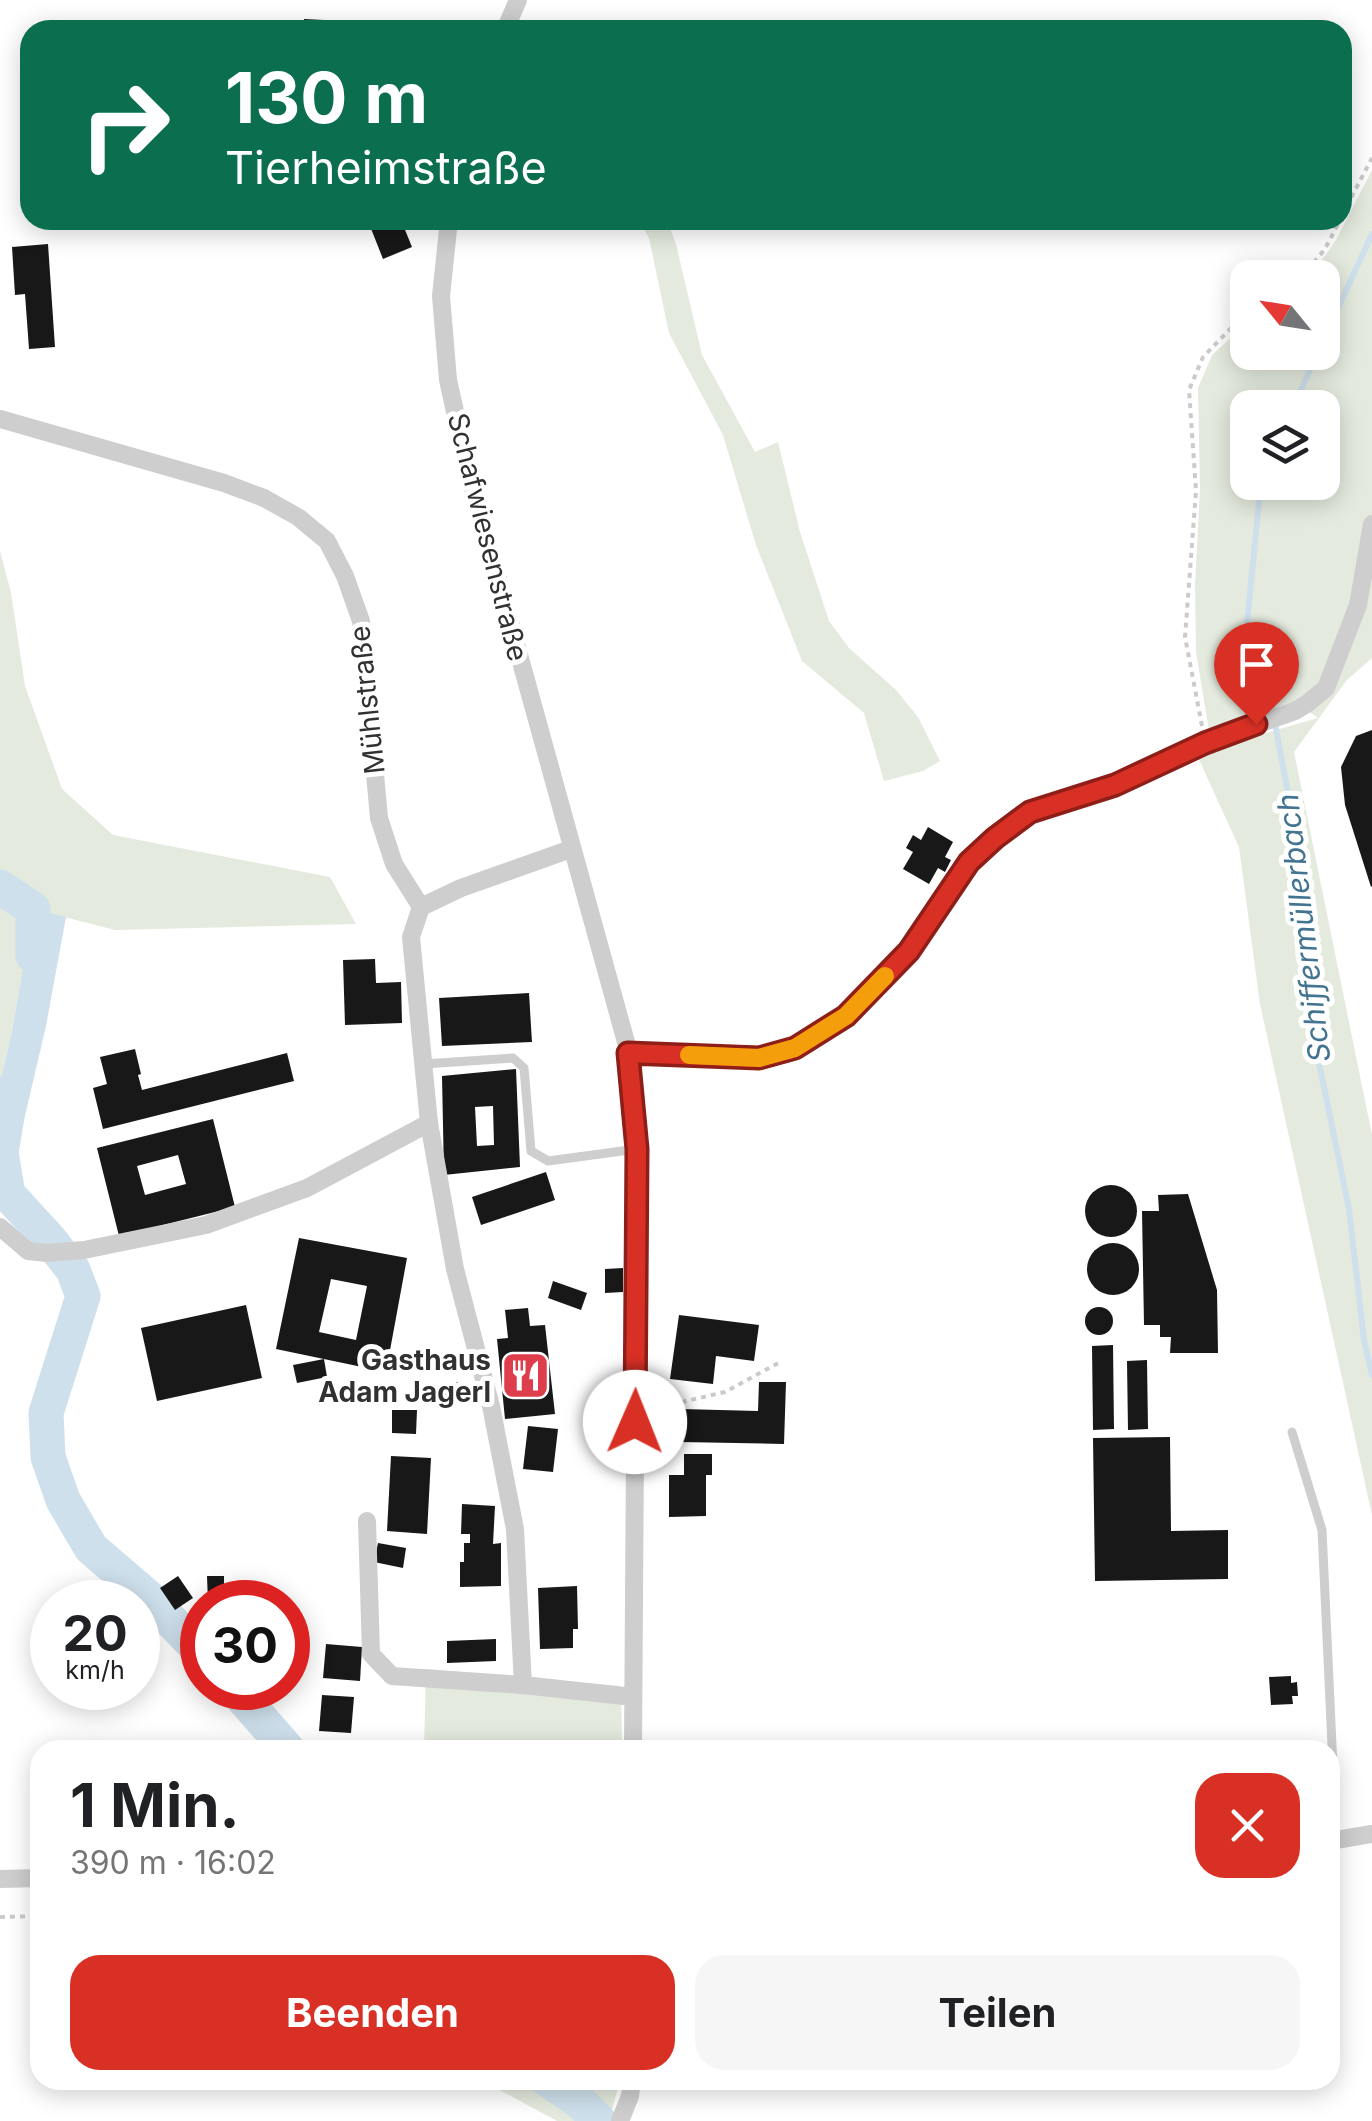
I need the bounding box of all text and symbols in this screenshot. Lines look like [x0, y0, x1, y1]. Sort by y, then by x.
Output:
text: 130 m [225, 55, 428, 140]
icon: right [60, 60, 190, 190]
text: Tierheimstraße [225, 140, 547, 195]
north arrow [1230, 260, 1340, 370]
map controls [1230, 260, 1340, 500]
button: layers [1230, 390, 1340, 500]
street label: Schafwiesenstraße [441, 409, 535, 665]
pin [1214, 622, 1299, 725]
street label: Mühlstraße [342, 624, 392, 776]
icon: arrive [1229, 637, 1284, 692]
water label: Schiffermüllerbach [1269, 792, 1337, 1064]
place label: Gasthaus Adam Jagerl [318, 1343, 491, 1409]
restaurant icon: Gasthaus Adam Jagerl [500, 1350, 552, 1402]
position arrow [583, 1370, 687, 1474]
speed limit sign: 30 [180, 1580, 310, 1710]
text: 20 [62, 1603, 128, 1663]
text: km/h [65, 1655, 125, 1685]
text: 1 Min. [70, 1769, 240, 1841]
button: close [1195, 1773, 1300, 1878]
text: 390 m · 16:02 [70, 1843, 276, 1882]
button: Beenden [70, 1955, 675, 2070]
button: Teilen [695, 1955, 1300, 2070]

